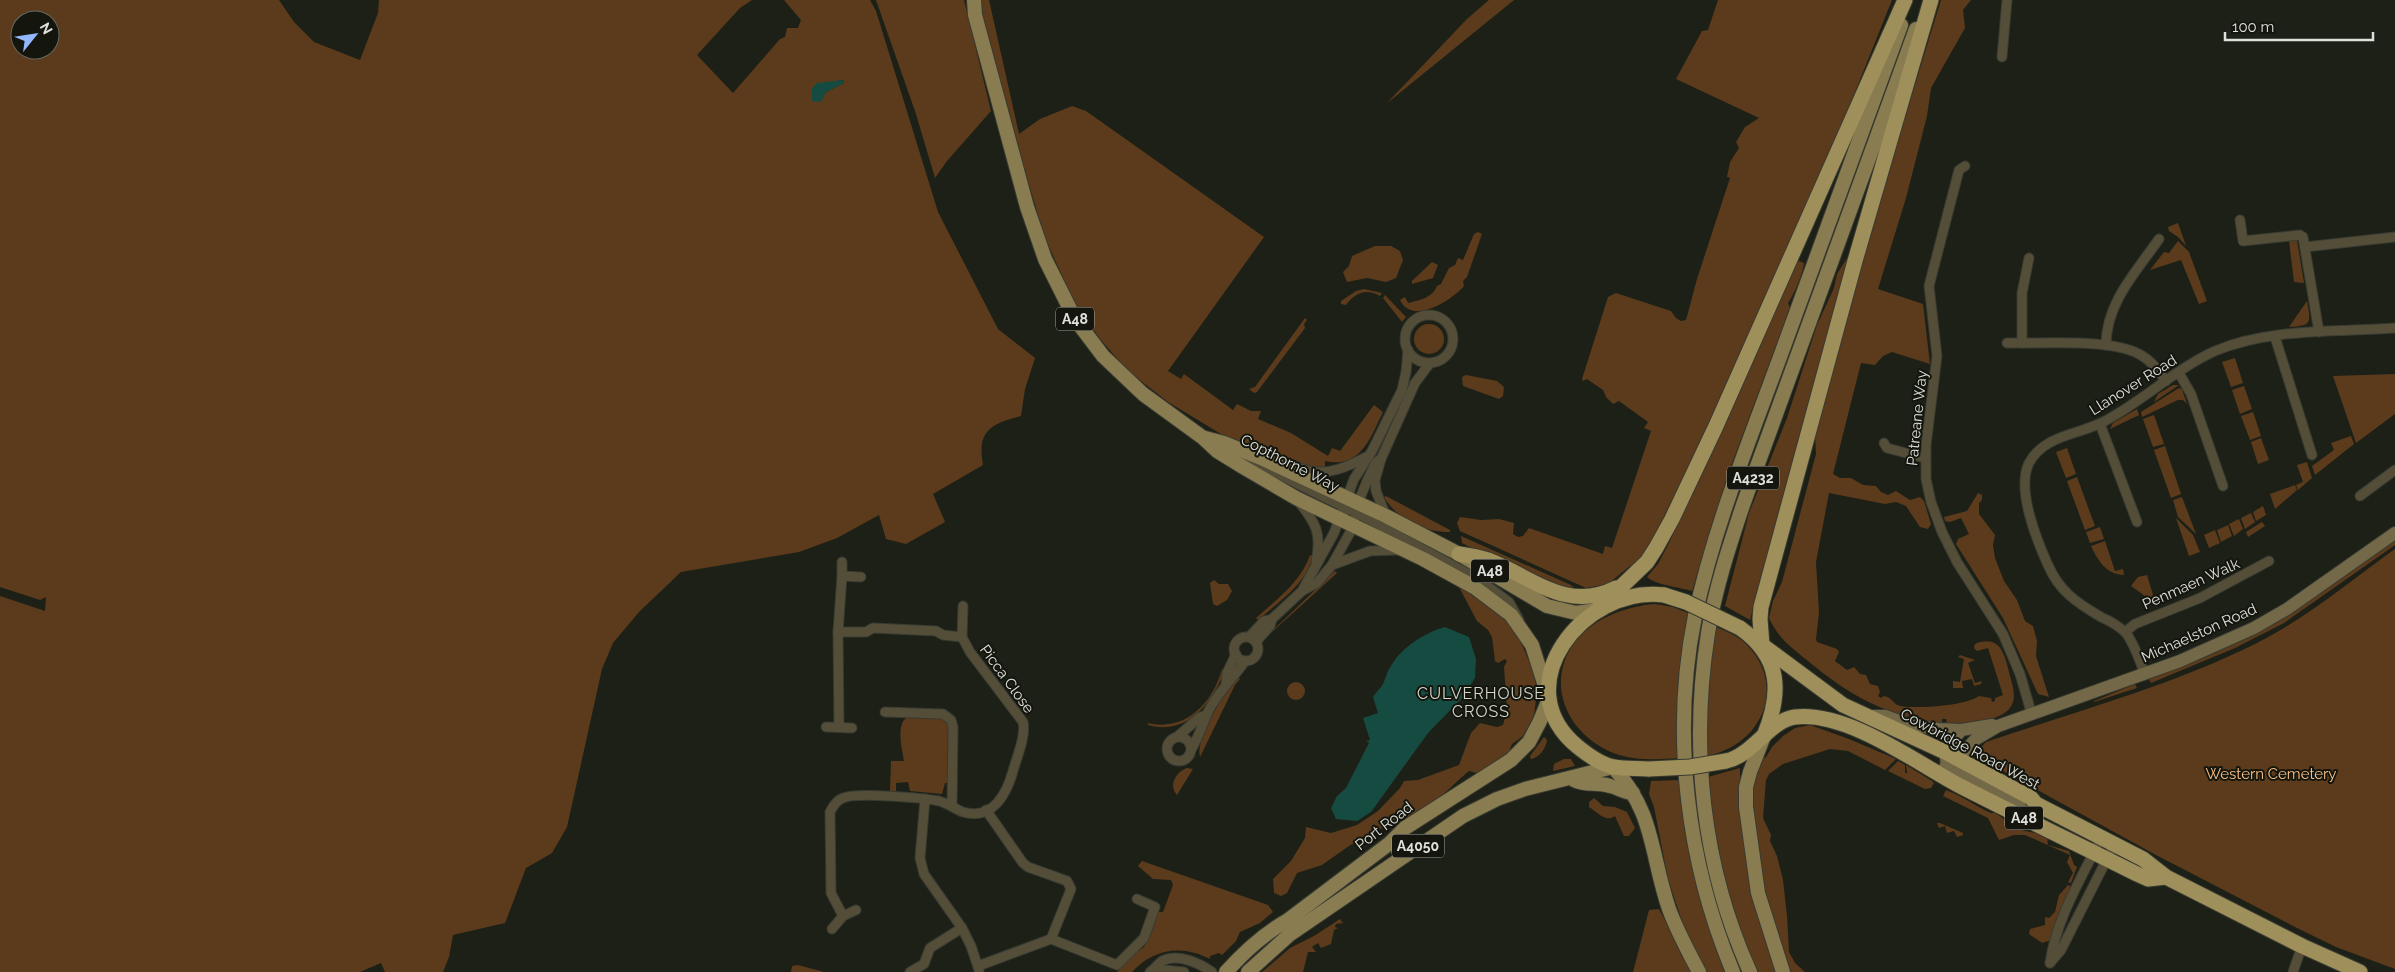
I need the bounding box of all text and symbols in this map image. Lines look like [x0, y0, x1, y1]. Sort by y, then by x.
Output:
north arrow [10, 10, 60, 60]
scale bar [2225, 10, 2372, 42]
text: 100 m [2232, 18, 2274, 36]
text: N [37, 20, 56, 37]
road number: A48 [1056, 308, 1094, 330]
street label: Llanover Road [2086, 351, 2180, 419]
street label: Patreane Way [1903, 369, 1931, 467]
street label: Copthorne Way [1238, 430, 1342, 496]
road number: A4232 [1727, 466, 1779, 489]
street label: Penmaen Walk [2140, 554, 2243, 614]
road number: A48 [1471, 560, 1509, 582]
street label: Michaelston Road [2139, 600, 2259, 666]
street label: Picca Close [976, 641, 1038, 717]
district label: CULVERHOUSE CROSS [1417, 684, 1545, 721]
street label: Cowbridge Road West [1897, 705, 2043, 793]
park label: Western Cemetery [2206, 765, 2336, 783]
street label: Port Road [1352, 798, 1416, 854]
road number: A48 [2005, 806, 2043, 830]
road number: A4050 [1392, 834, 1444, 858]

